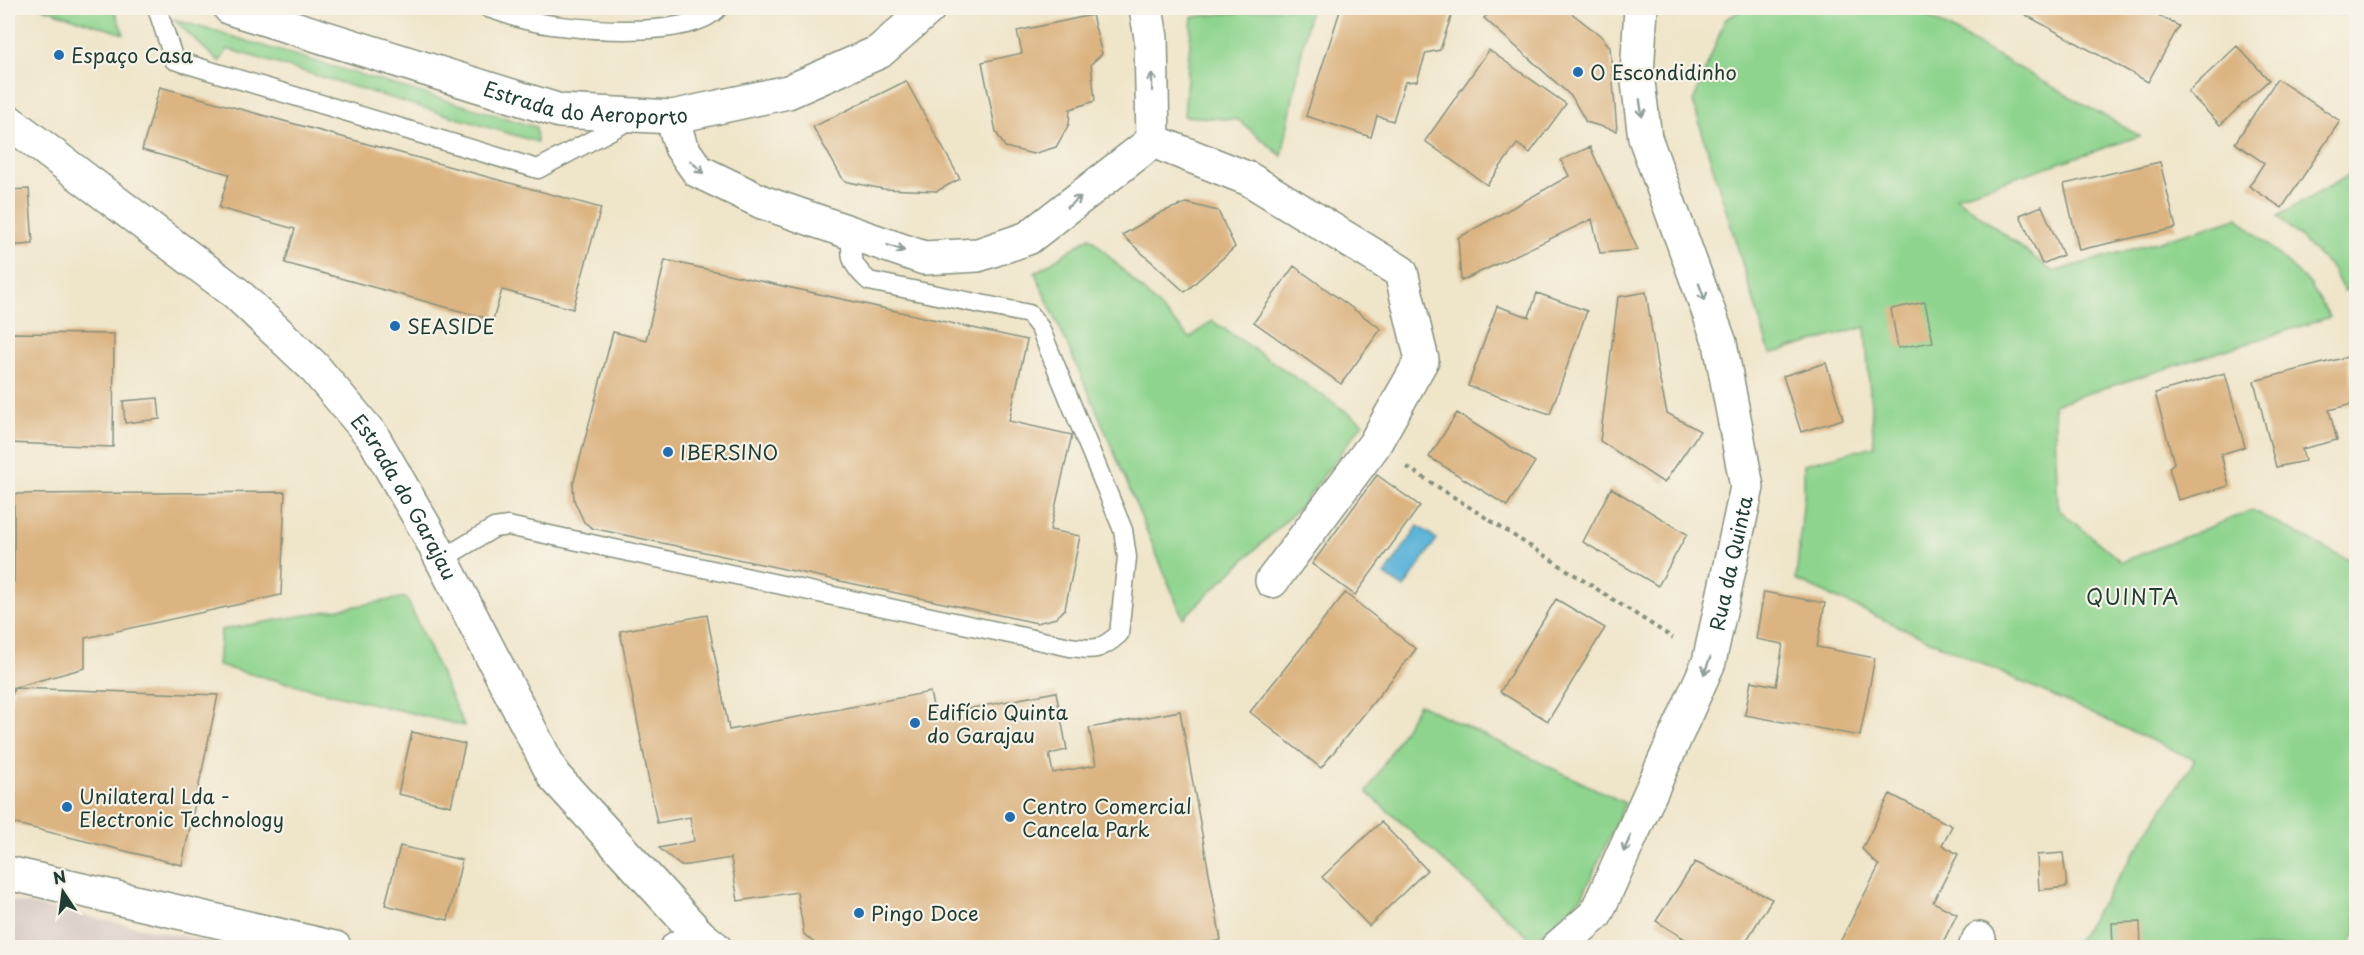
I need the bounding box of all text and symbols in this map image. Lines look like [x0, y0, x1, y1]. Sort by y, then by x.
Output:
place label: Espaço Casa [71, 40, 193, 70]
marker: Espaço Casa [52, 48, 66, 62]
place label: O Escondidinho [1590, 57, 1737, 87]
marker: O Escondidinho [1571, 65, 1585, 79]
street label: Estrada do Aeroporto [480, 73, 690, 132]
one-way arrow [1147, 73, 1158, 93]
one-way arrow [1636, 97, 1647, 117]
one-way arrow [690, 160, 705, 175]
one-way arrow [1066, 195, 1082, 208]
one-way arrow [886, 244, 905, 255]
one-way arrow [1697, 283, 1708, 301]
place label: SEASIDE [407, 311, 495, 341]
marker: SEASIDE [388, 319, 402, 333]
street label: Estrada do Garajau [344, 407, 465, 585]
place label: IBERSINO [680, 437, 778, 467]
marker: IBERSINO [661, 445, 675, 459]
street label: Rua da Quinta [1701, 492, 1760, 634]
district label: QUINTA [2086, 580, 2180, 612]
one-way arrow [1700, 656, 1711, 675]
place label: Edifício Quinta do Garajau [927, 697, 1068, 750]
marker: Edifício Quinta do Garajau [908, 716, 922, 730]
place label: Unilateral Lda - Electronic Technology [79, 781, 284, 834]
place label: Centro Comercial Cancela Park [1022, 791, 1192, 844]
marker: Unilateral Lda - Electronic Technology [60, 800, 74, 814]
marker: Centro Comercial Cancela Park [1003, 810, 1017, 824]
one-way arrow [1621, 835, 1633, 853]
north arrow [33, 862, 93, 922]
text: N [51, 863, 68, 890]
place label: Pingo Doce [871, 898, 979, 928]
marker: Pingo Doce [852, 906, 866, 920]

